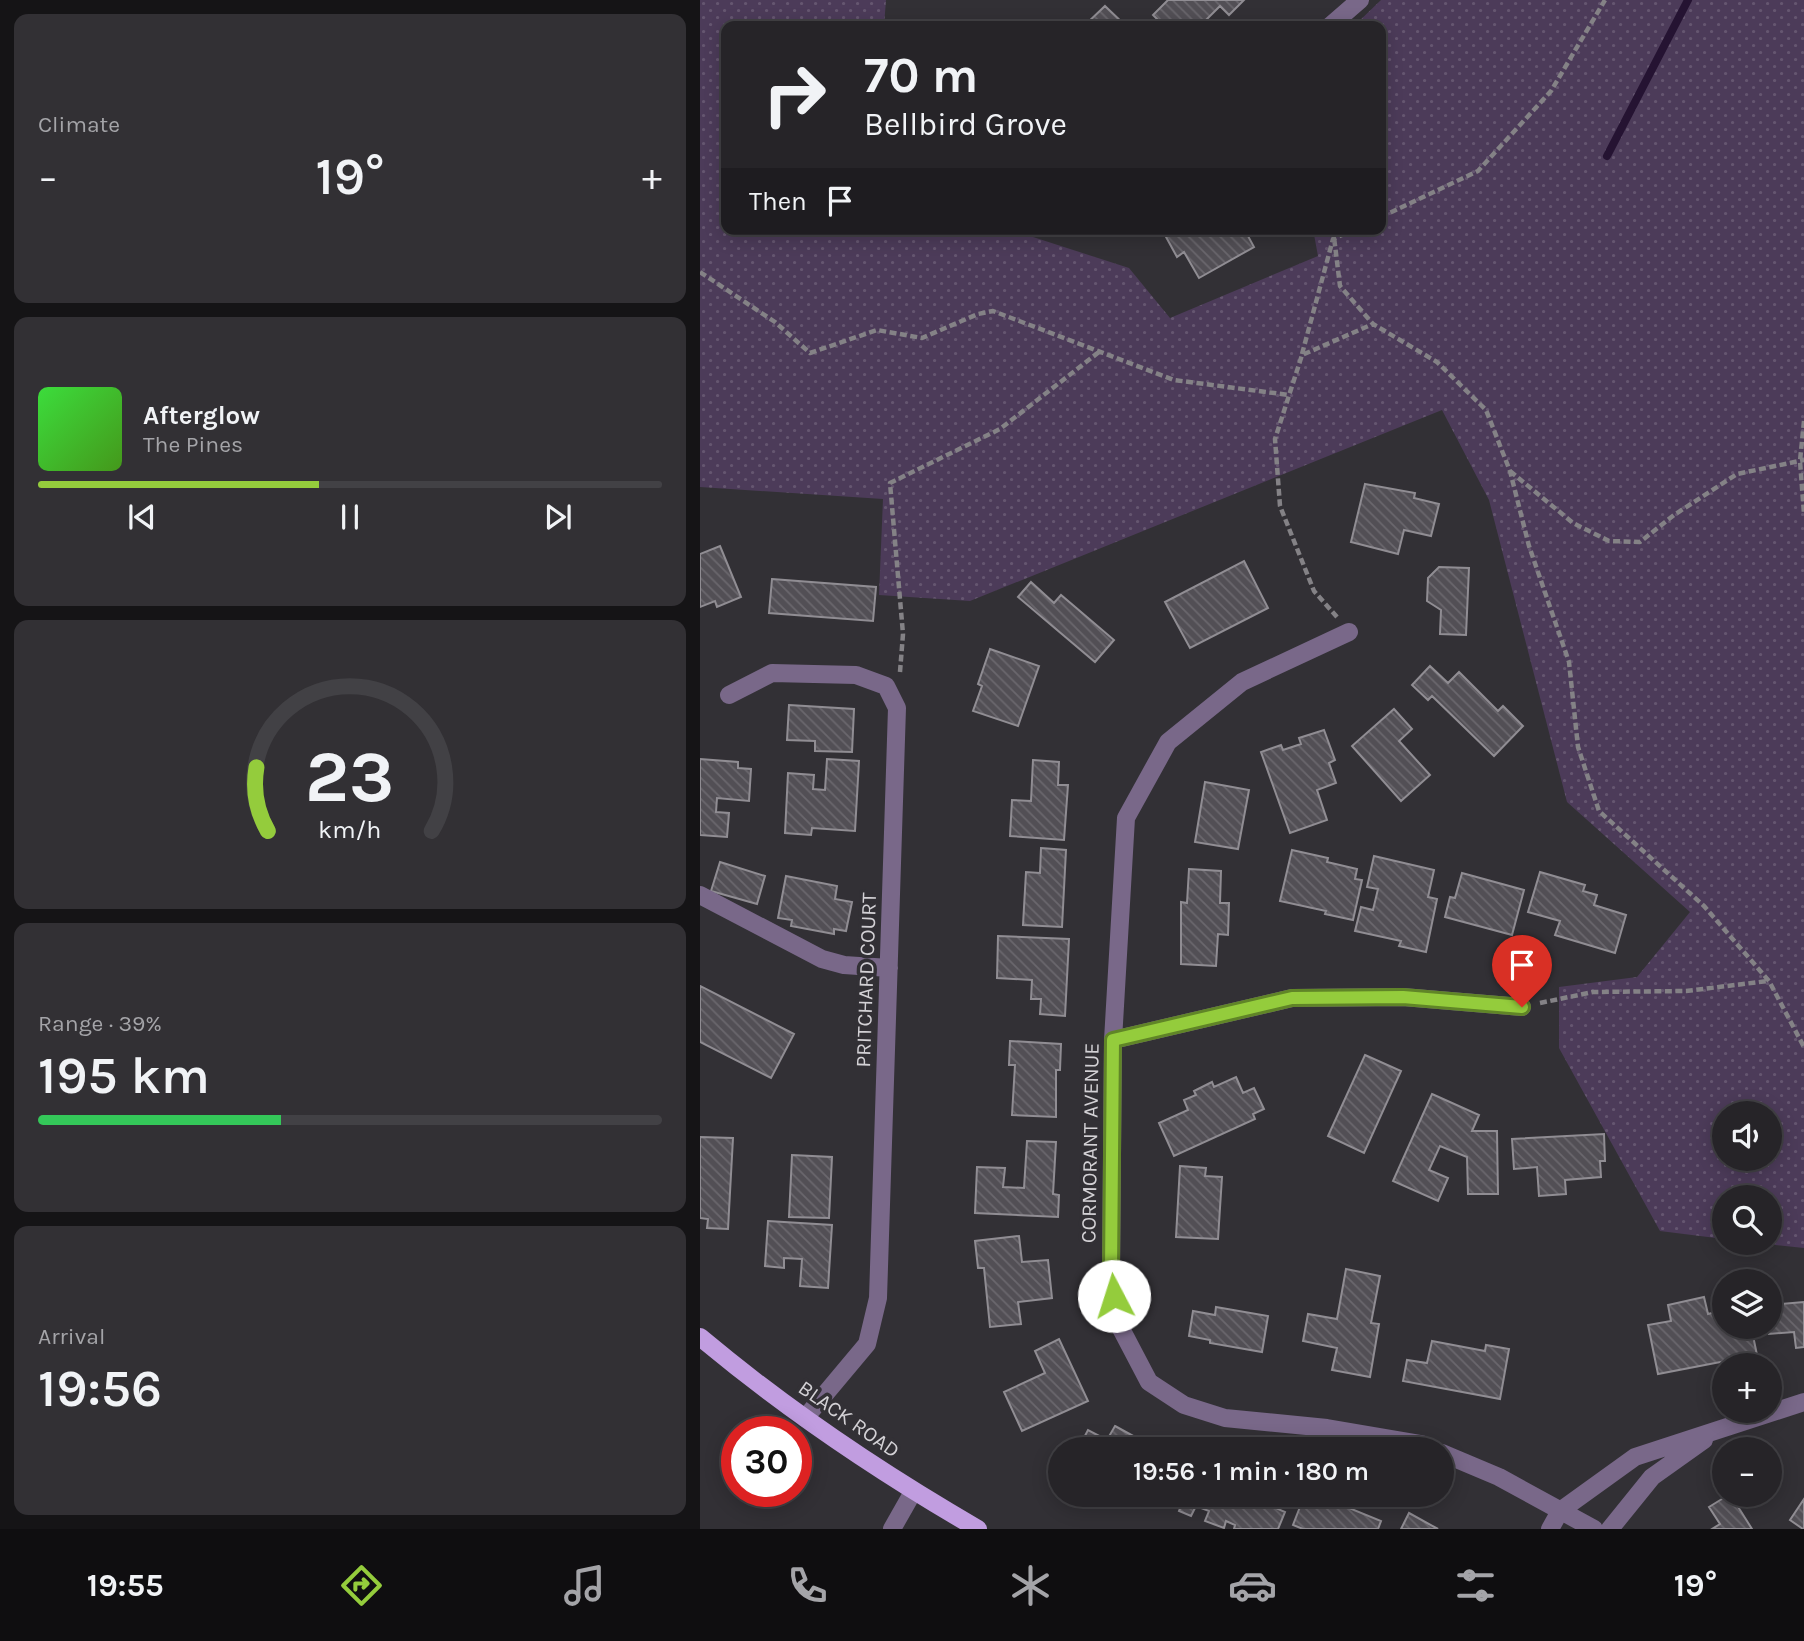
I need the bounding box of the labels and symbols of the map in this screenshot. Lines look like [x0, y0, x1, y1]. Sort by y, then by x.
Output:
street label: PRITCHARD COURT [851, 892, 881, 1068]
pin [1492, 935, 1552, 1007]
street label: CORMORANT AVENUE [1076, 1043, 1104, 1243]
position arrow [1077, 1259, 1151, 1333]
street label: BLACK ROAD [794, 1375, 904, 1463]
speed limit sign: 30 [721, 1416, 812, 1507]

